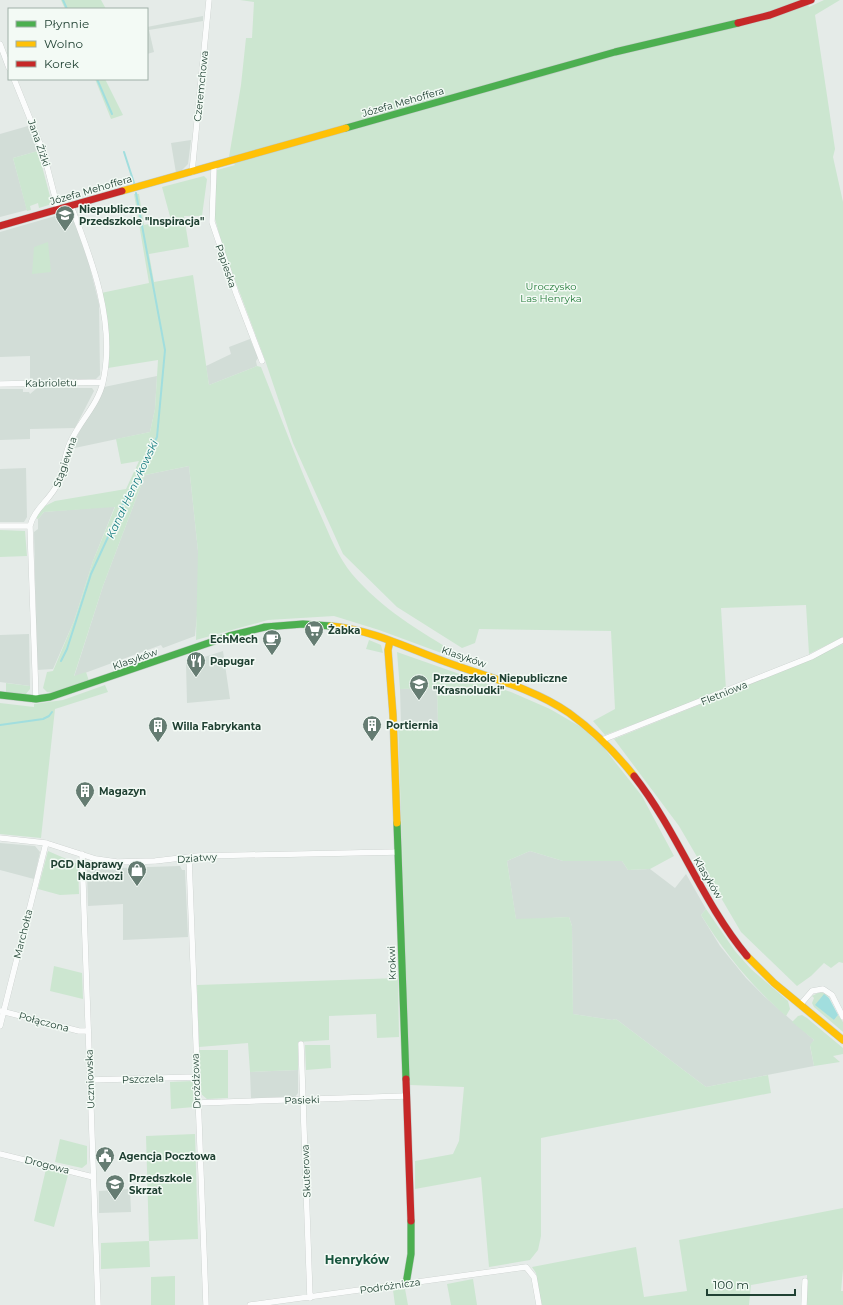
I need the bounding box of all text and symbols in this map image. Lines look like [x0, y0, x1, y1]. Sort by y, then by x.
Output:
legend [8, 8, 148, 80]
text: Płynnie [44, 16, 89, 31]
text: Wolno [44, 36, 83, 51]
street label: Czeremchowa [191, 50, 211, 122]
text: Korek [44, 56, 80, 71]
street label: Józefa Mehoffera [359, 84, 446, 120]
street label: Jana Żiżki [25, 117, 53, 168]
street label: Józefa Mehoffera [47, 172, 134, 208]
place label: Niepubliczne Przedszkole "Inspiracja" [79, 203, 204, 228]
school or university icon: Niepubliczne Przedszkole "Inspiracja" [54, 204, 76, 232]
street label: Papieska [213, 243, 239, 289]
park label: Uroczysko Las Henryka [520, 280, 582, 305]
street label: Kabrioletu [25, 376, 77, 390]
street label: Stągiewna [50, 435, 80, 489]
water label: Kanał Henrykowski [103, 438, 161, 540]
supermarket icon: Żabka [303, 619, 325, 647]
place label: Żabka [328, 624, 360, 637]
cafe icon: EchMech [261, 628, 283, 656]
place label: EchMech [210, 633, 258, 646]
street label: Klasyków [440, 643, 488, 671]
street label: Klasyków [111, 645, 159, 673]
restaurant icon: Papugar [185, 650, 207, 678]
place label: Papugar [210, 655, 255, 668]
place label: Przedszkole Niepubliczne "Krasnoludki" [433, 672, 568, 697]
school or university icon: Przedszkole Niepubliczne "Krasnoludki" [408, 673, 430, 701]
street label: Fletniowa [699, 678, 749, 708]
building icon: Portiernia [361, 714, 383, 742]
building icon: Willa Fabrykanta [147, 715, 169, 743]
place label: Portiernia [386, 719, 438, 732]
place label: Willa Fabrykanta [172, 720, 261, 733]
building icon: Magazyn [74, 780, 96, 808]
place label: Magazyn [99, 785, 146, 798]
street label: Dziatwy [177, 850, 218, 866]
street label: Klasyków [690, 855, 726, 902]
place label: PGD Naprawy Nadwozi [51, 858, 124, 883]
shop icon: PGD Naprawy Nadwozi [126, 859, 148, 887]
street label: Marchołta [11, 908, 35, 960]
street label: Krokwi [385, 946, 399, 980]
street label: Połączona [17, 1009, 71, 1035]
street label: Uczniowska [82, 1049, 98, 1109]
street label: Drożdżowa [189, 1053, 203, 1109]
street label: Pszczela [122, 1072, 164, 1086]
street label: Pasieki [284, 1093, 320, 1107]
street label: Skuterowa [299, 1144, 313, 1198]
public building icon: Agencja Pocztowa [94, 1145, 116, 1173]
place label: Agencja Pocztowa [118, 1150, 216, 1163]
street label: Drogowa [23, 1153, 71, 1177]
place label: Przedszkole Skrzat [129, 1172, 192, 1197]
school or university icon: Przedszkole Skrzat [104, 1173, 126, 1201]
district label: Henryków [325, 1252, 390, 1267]
scale bar [707, 1271, 795, 1297]
street label: Podróżnicza [359, 1275, 421, 1297]
text: 100 m [713, 1277, 749, 1292]

